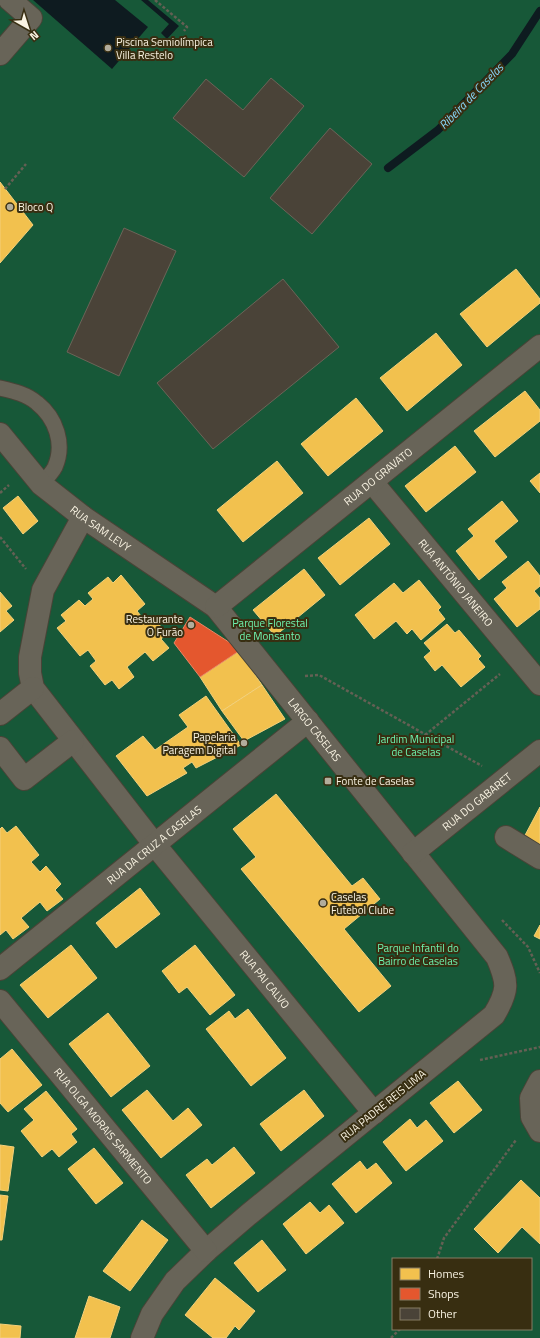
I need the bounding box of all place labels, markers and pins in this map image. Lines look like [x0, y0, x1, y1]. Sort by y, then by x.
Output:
place label: Piscina Semiolímpica Villa Restelo [116, 34, 213, 63]
marker: Piscina Semiolímpica Villa Restelo [103, 43, 113, 53]
place label: Bloco Q [18, 199, 53, 215]
marker: Bloco Q [5, 202, 15, 212]
place label: Restaurante O Furão [126, 611, 183, 640]
marker: Restaurante O Furão [186, 620, 196, 630]
place label: Papelaria Paragem Digital [162, 729, 236, 758]
marker: Papelaria Paragem Digital [239, 738, 249, 748]
place label: Fonte de Caselas [336, 773, 414, 789]
marker: Fonte de Caselas [323, 776, 333, 786]
place label: Caselas Futebol Clube [331, 889, 395, 918]
marker: Caselas Futebol Clube [318, 898, 328, 908]

